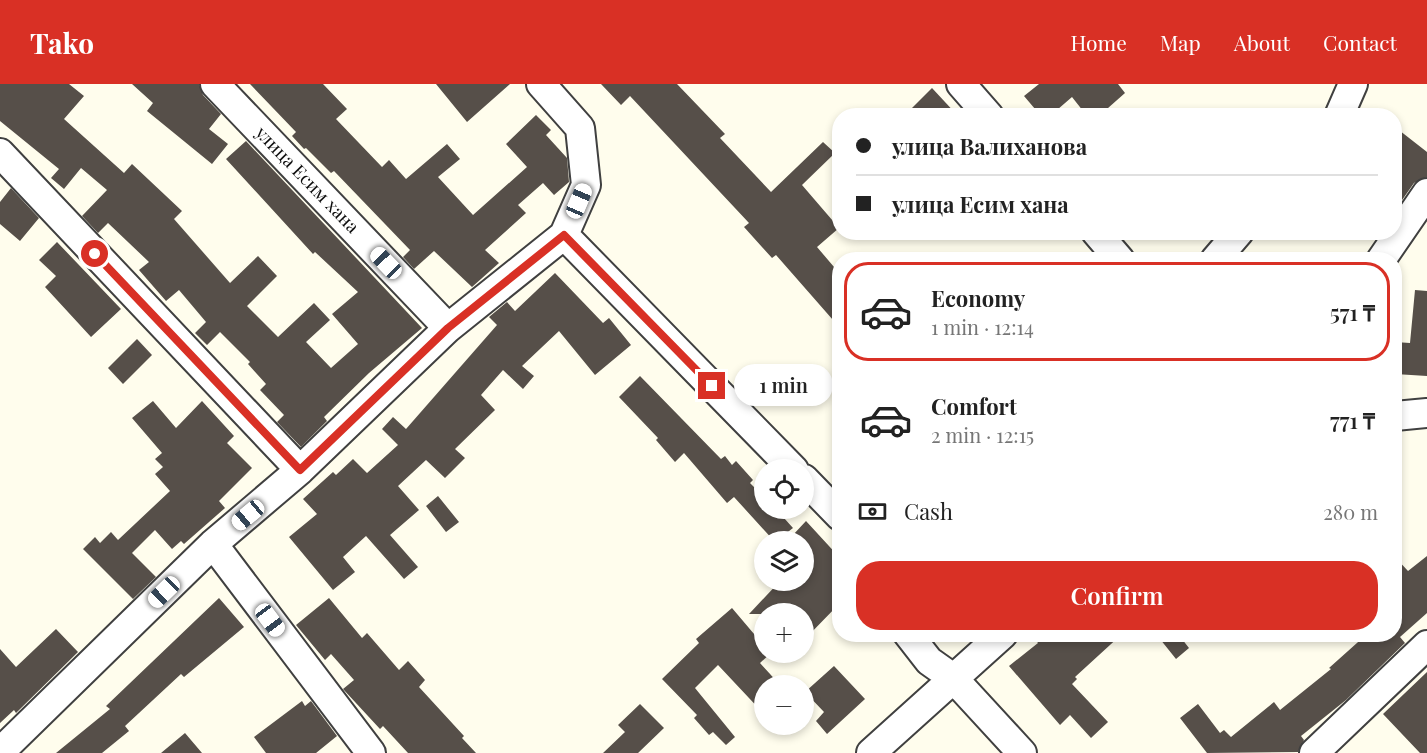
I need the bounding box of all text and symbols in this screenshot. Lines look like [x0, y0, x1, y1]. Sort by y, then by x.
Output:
text: Tako [30, 24, 94, 61]
text: Home [1071, 28, 1127, 56]
text: Map [1160, 28, 1201, 56]
text: About [1234, 28, 1290, 56]
text: Contact [1323, 28, 1397, 56]
street label: улица Есим хана [250, 120, 365, 238]
text: улица Валиханова [892, 131, 1087, 161]
car [564, 181, 594, 221]
text: улица Есим хана [892, 189, 1069, 219]
route start [81, 240, 108, 267]
car [367, 244, 405, 282]
text: Economy [931, 283, 1025, 313]
icon: car [859, 285, 913, 339]
text: 571 ₸ [1330, 297, 1375, 327]
text: 1 min · 12:14 [931, 313, 1034, 340]
callout: 1 min [733, 365, 832, 407]
text: 1 min [759, 371, 808, 398]
route end [698, 372, 725, 399]
text: Comfort [931, 391, 1017, 421]
icon: car [859, 393, 913, 447]
text: 771 ₸ [1330, 405, 1375, 435]
text: 2 min · 12:15 [931, 421, 1034, 448]
map controls [754, 459, 814, 735]
button: locate [754, 459, 814, 519]
icon: cash [856, 495, 889, 528]
text: Cash [904, 496, 953, 526]
car [228, 497, 268, 533]
text: 280 m [1323, 498, 1378, 525]
button: layers [754, 531, 814, 591]
button: Confirm [856, 561, 1378, 630]
car [145, 573, 183, 611]
car [252, 600, 288, 640]
button: + [754, 603, 814, 663]
button: − [754, 675, 814, 735]

